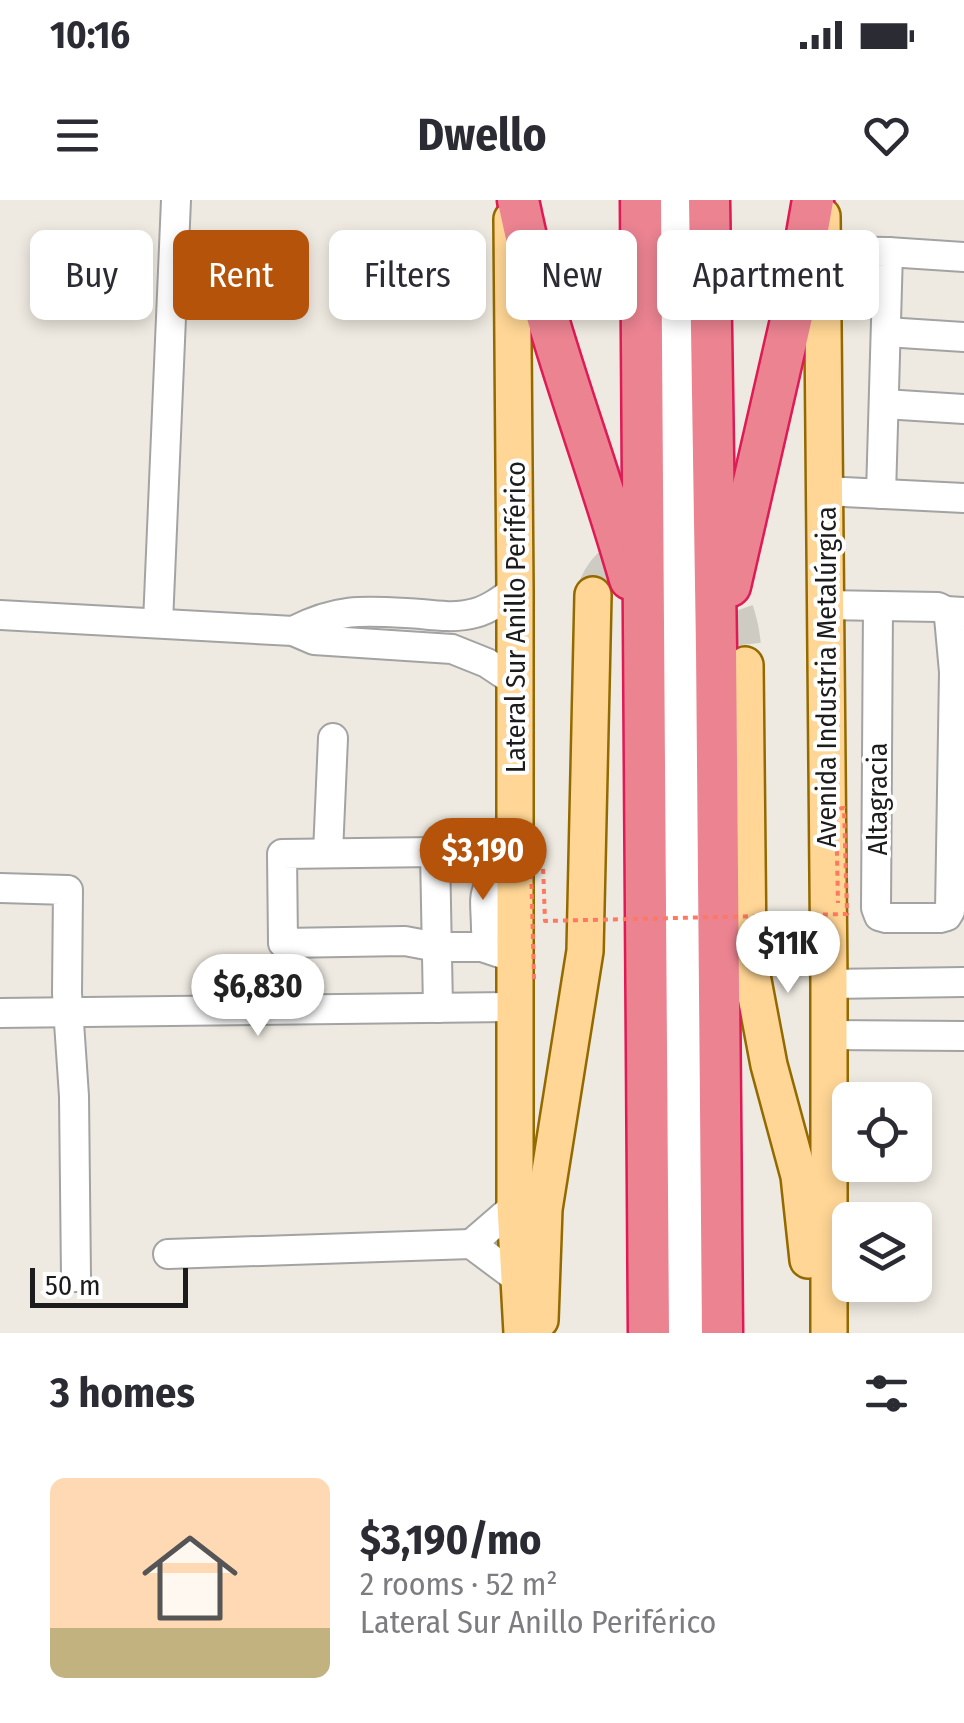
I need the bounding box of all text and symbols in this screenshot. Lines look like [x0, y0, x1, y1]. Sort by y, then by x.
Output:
text: 10:16 [50, 12, 130, 58]
icon: menu [50, 108, 105, 163]
text: Dwello [418, 108, 546, 162]
icon: heart [859, 108, 914, 163]
chip: Buy [30, 230, 153, 320]
chip: Rent [173, 230, 309, 320]
chip: Filters [329, 230, 486, 320]
chip: New [506, 230, 637, 320]
chip: Apartment [657, 230, 879, 320]
street label: Lateral Sur Anillo Periférico [499, 461, 532, 773]
street label: Avenida Industria Metalúrgica [810, 506, 843, 848]
street label: Altagracia [861, 742, 894, 856]
pin: $3,190 [402, 818, 564, 903]
text: $3,190 [442, 831, 524, 869]
pin: $11K [729, 911, 847, 996]
text: $11K [758, 924, 818, 962]
pin: $6,830 [177, 954, 339, 1039]
text: $6,830 [213, 967, 303, 1005]
map controls [832, 1082, 932, 1302]
button: locate [832, 1082, 932, 1182]
button: layers [832, 1202, 932, 1302]
scale bar [30, 1263, 188, 1308]
text: 50 m [45, 1269, 101, 1302]
icon: filters [859, 1366, 914, 1421]
text: 3 homes [50, 1368, 195, 1418]
text: $3,190/mo [360, 1515, 541, 1565]
icon: home [130, 1518, 250, 1638]
text: 2 rooms · 52 m² [360, 1565, 558, 1603]
text: Lateral Sur Anillo Periférico [360, 1603, 716, 1641]

